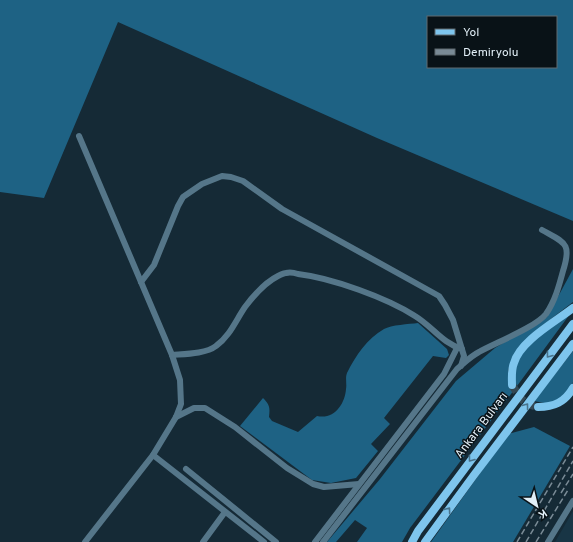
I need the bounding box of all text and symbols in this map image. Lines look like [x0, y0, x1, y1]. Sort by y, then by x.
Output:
legend [427, 16, 557, 68]
text: Yol [463, 25, 479, 41]
text: Demiryolu [463, 45, 519, 61]
one-way arrow [547, 350, 554, 357]
street label: Ankara Bulvarı [452, 389, 512, 462]
one-way arrow [521, 403, 528, 410]
one-way arrow [469, 454, 476, 461]
north arrow [517, 486, 557, 526]
text: K [535, 505, 549, 521]
one-way arrow [443, 508, 450, 515]

